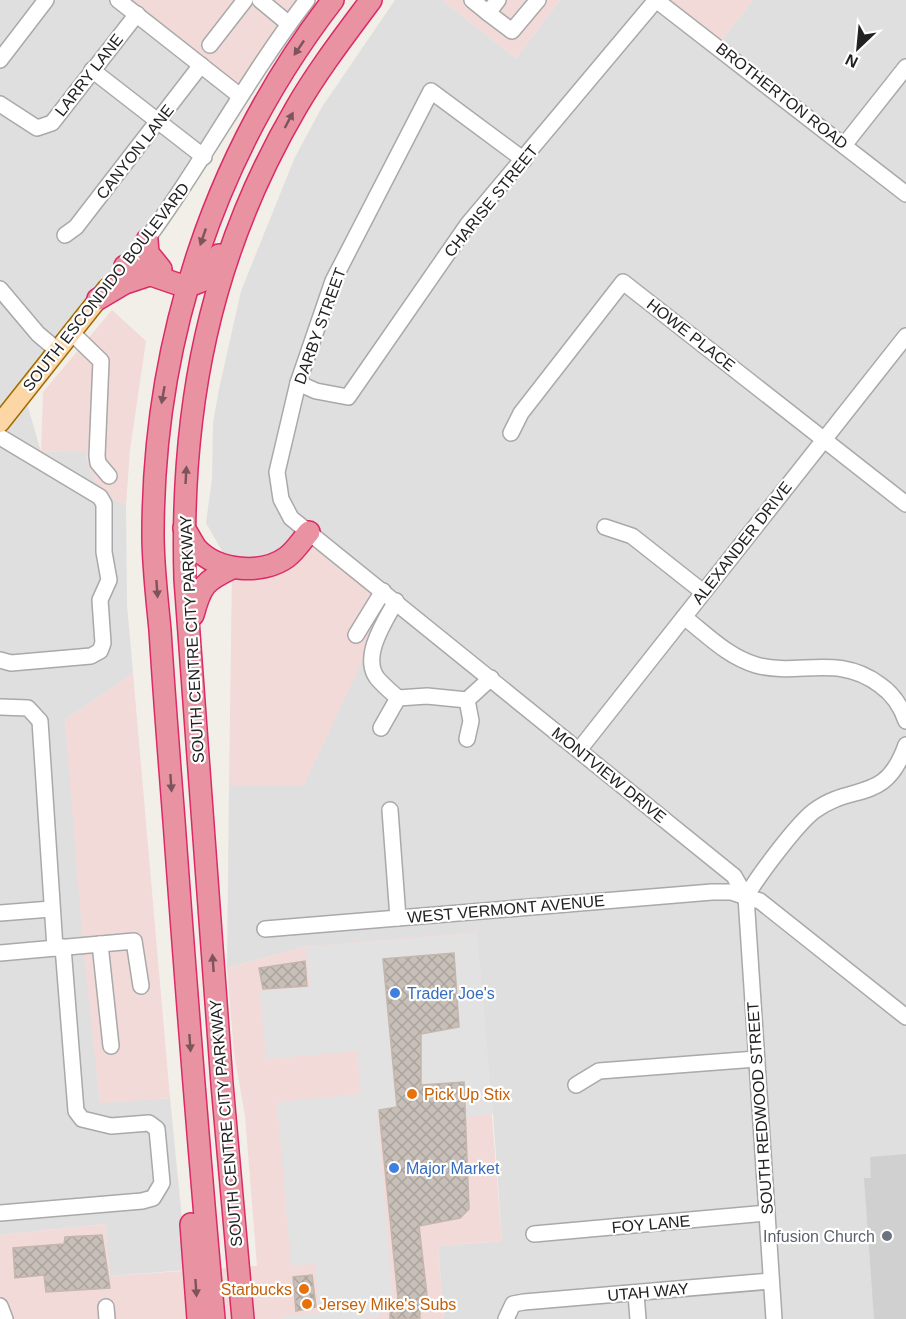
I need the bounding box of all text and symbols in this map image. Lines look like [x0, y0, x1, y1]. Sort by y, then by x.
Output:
north arrow [828, 18, 888, 78]
street label: LARRY LANE [52, 31, 126, 119]
one-way arrow [293, 39, 305, 55]
street label: BROTHERTON ROAD [712, 39, 852, 153]
street label: CANYON LANE [93, 102, 177, 202]
one-way arrow [285, 112, 294, 129]
street label: CHARISE STREET [441, 142, 541, 260]
street label: SOUTH ESCONDIDO BOULEVARD [19, 180, 193, 394]
one-way arrow [198, 228, 208, 246]
street label: DARBY STREET [291, 265, 349, 386]
street label: HOWE PLACE [644, 295, 738, 375]
one-way arrow [158, 385, 167, 404]
one-way arrow [182, 465, 191, 484]
street label: ALEXANDER DRIVE [689, 479, 795, 607]
street label: SOUTH CENTRE CITY PARKWAY [177, 514, 207, 763]
one-way arrow [152, 580, 161, 599]
street label: MONTVIEW DRIVE [549, 724, 669, 826]
one-way arrow [166, 774, 176, 793]
street label: WEST VERMONT AVENUE [407, 892, 605, 926]
one-way arrow [208, 953, 218, 972]
place label: Trader Joe's [407, 985, 495, 1002]
marker: Trader Joe's [388, 986, 402, 1000]
street label: SOUTH CENTRE CITY PARKWAY [207, 998, 245, 1247]
street label: SOUTH REDWOOD STREET [744, 1001, 776, 1215]
one-way arrow [185, 1033, 195, 1052]
place label: Pick Up Stix [424, 1086, 510, 1103]
marker: Pick Up Stix [405, 1087, 419, 1101]
place label: Major Market [406, 1160, 500, 1177]
marker: Major Market [387, 1161, 401, 1175]
street label: FOY LANE [611, 1212, 691, 1236]
place label: Infusion Church [763, 1228, 875, 1245]
marker: Infusion Church [880, 1229, 894, 1243]
one-way arrow [191, 1279, 201, 1298]
street label: UTAH WAY [607, 1280, 690, 1304]
place label: Starbucks [221, 1281, 292, 1298]
marker: Starbucks [297, 1282, 311, 1296]
place label: Jersey Mike's Subs [319, 1296, 456, 1313]
marker: Jersey Mike's Subs [300, 1297, 314, 1311]

